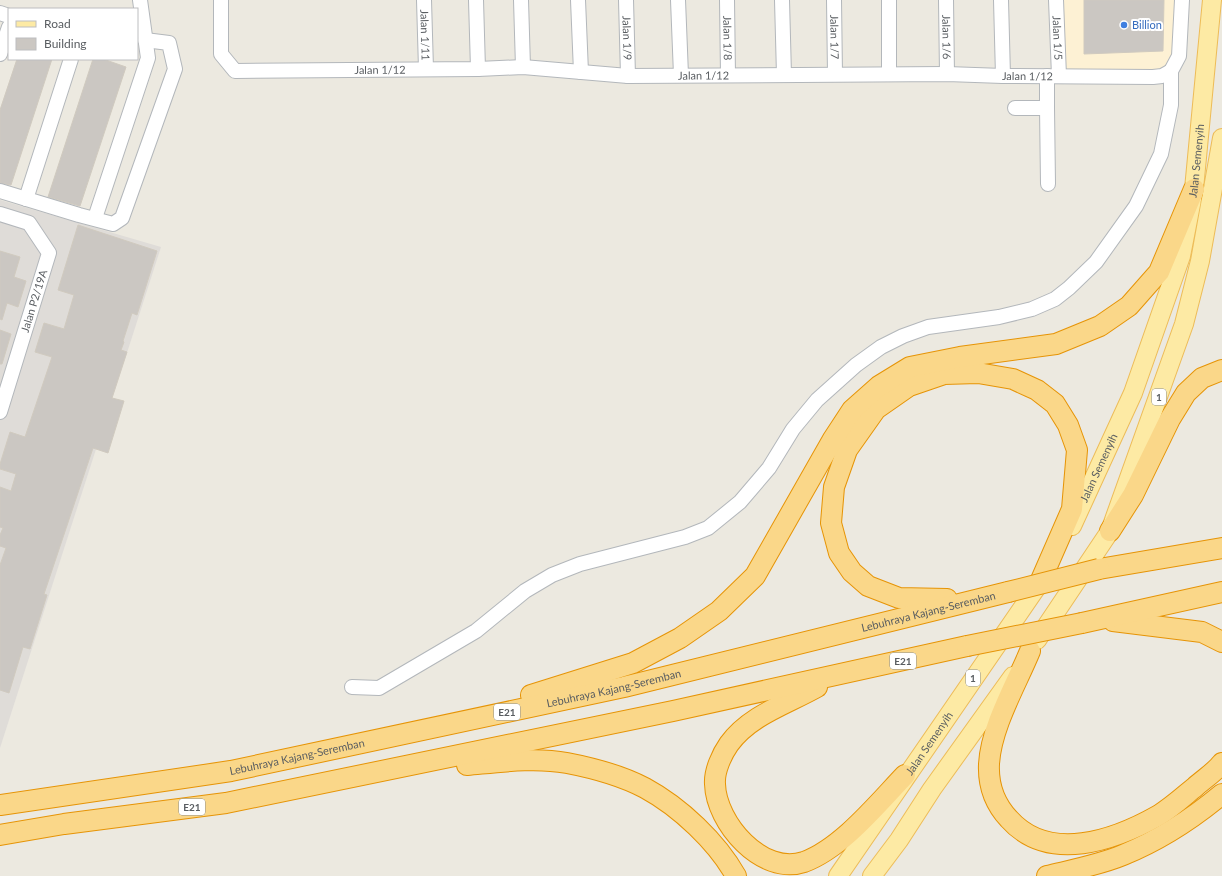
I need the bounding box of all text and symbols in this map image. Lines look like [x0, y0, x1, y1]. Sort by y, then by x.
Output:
legend [8, 8, 138, 60]
street label: Jalan 1/11 [418, 9, 433, 61]
street label: Jalan 1/9 [620, 15, 635, 60]
street label: Jalan 1/7 [828, 15, 842, 59]
street label: Jalan 1/6 [940, 15, 954, 59]
street label: Jalan 1/5 [1051, 15, 1065, 61]
text: Road [44, 16, 71, 31]
street label: Jalan 1/8 [721, 16, 735, 60]
place label: Billion [1132, 18, 1162, 31]
marker: Billion [1119, 20, 1129, 30]
text: Building [44, 36, 87, 51]
street label: Jalan 1/12 [354, 63, 406, 76]
street label: Jalan 1/12 [678, 68, 729, 82]
street label: Jalan 1/12 [1002, 69, 1053, 82]
street label: Jalan Semenyih [1185, 123, 1206, 199]
street label: Jalan P2/19A [18, 267, 49, 334]
road number: 1 [1152, 389, 1166, 405]
street label: Jalan Semenyih [1077, 431, 1120, 504]
street label: Lebuhraya Kajang-Seremban [860, 588, 997, 634]
road number: E21 [890, 653, 916, 669]
street label: Lebuhraya Kajang-Seremban [545, 666, 682, 709]
road number: 1 [966, 670, 980, 686]
road number: E21 [494, 704, 520, 720]
street label: Jalan Semenyih [902, 709, 955, 777]
street label: Lebuhraya Kajang-Seremban [228, 736, 366, 777]
road number: E21 [179, 799, 205, 815]

